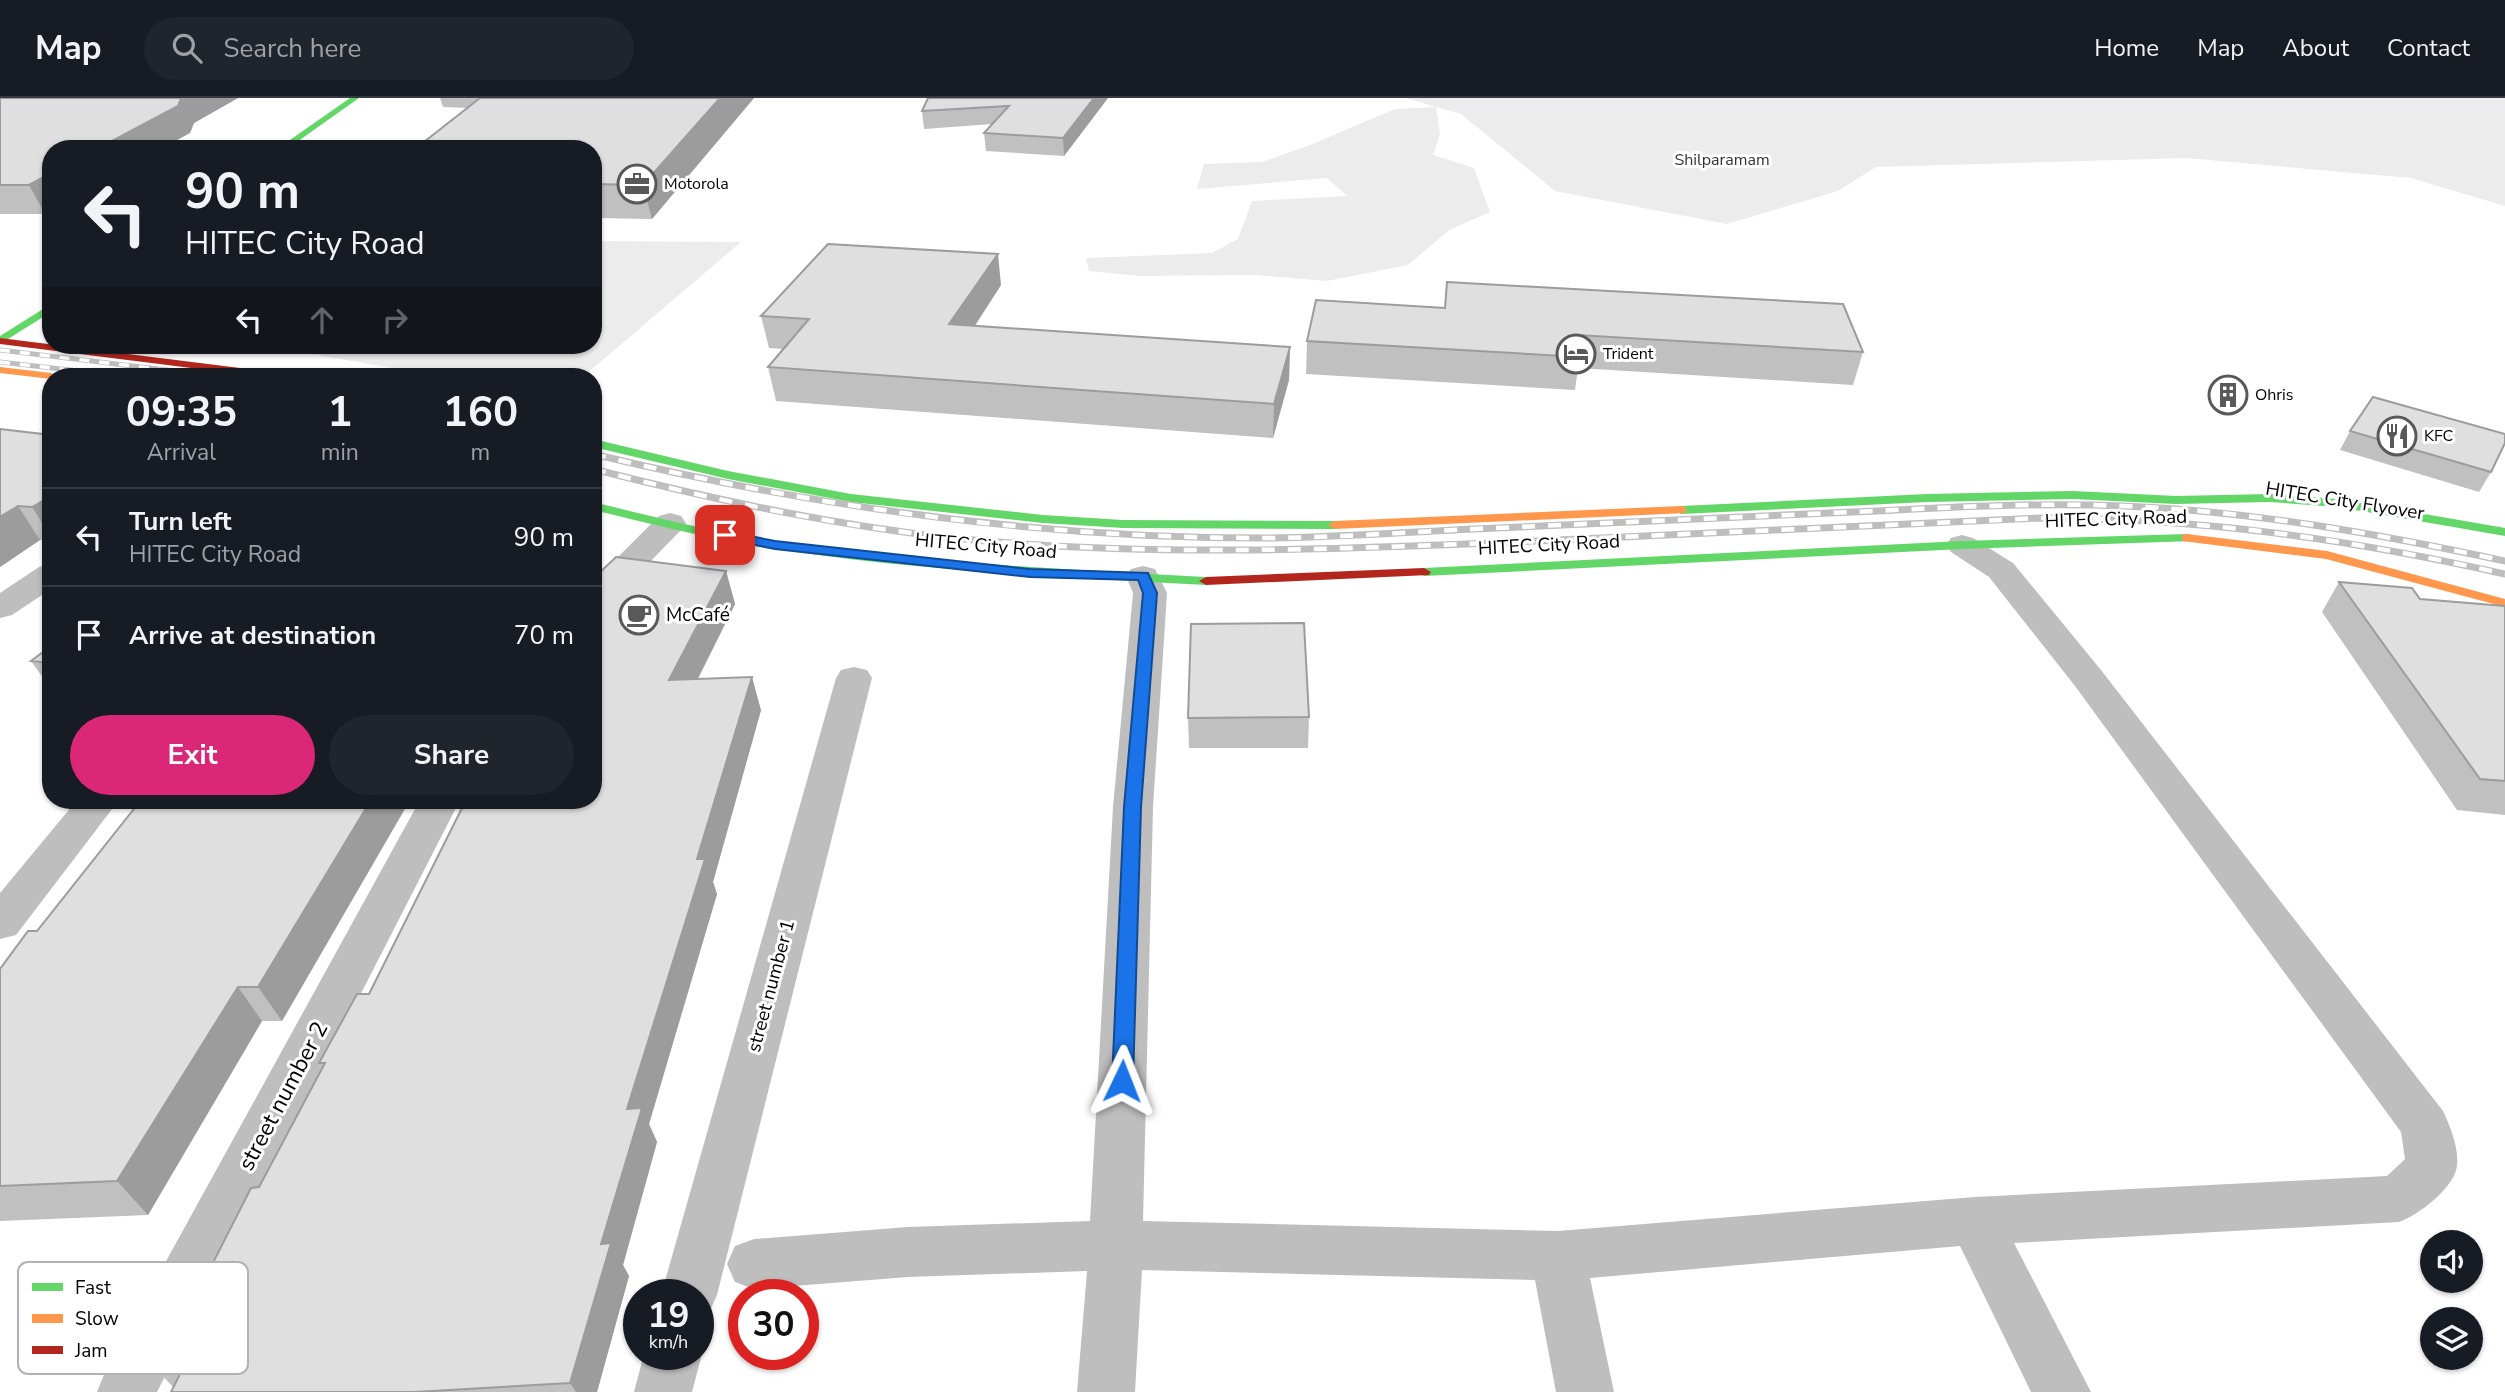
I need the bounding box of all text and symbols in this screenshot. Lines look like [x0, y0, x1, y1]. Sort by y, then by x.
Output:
search box [144, 17, 634, 80]
text: Map [35, 26, 102, 71]
icon: search [168, 29, 206, 67]
text: Search here [224, 31, 361, 66]
text: Home [2094, 32, 2159, 64]
text: Map [2197, 32, 2244, 64]
text: About [2282, 32, 2349, 64]
text: Contact [2387, 32, 2470, 64]
park label: Shilparamam [1674, 149, 1770, 171]
text: 90 m [185, 158, 300, 225]
office icon: Motorola [616, 163, 658, 205]
icon: left [70, 168, 161, 259]
place label: Motorola [664, 173, 729, 195]
text: HITEC City Road [185, 222, 425, 265]
icon: left [230, 301, 268, 339]
icon: ahead [303, 301, 341, 339]
icon: right [376, 301, 414, 339]
hotel icon: Trident [1555, 333, 1597, 375]
place label: Trident [1603, 343, 1654, 365]
building icon: Ohris [2207, 374, 2249, 416]
text: 09:35 [126, 384, 237, 441]
text: 1 [327, 384, 352, 441]
text: 160 [443, 384, 518, 441]
place label: Ohris [2255, 384, 2294, 406]
restaurant icon: KFC [2376, 415, 2418, 457]
place label: KFC [2424, 425, 2454, 447]
text: Arrival [147, 437, 216, 468]
text: min [321, 437, 359, 468]
text: m [471, 437, 490, 468]
street label: HITEC City Flyover [2264, 476, 2426, 526]
text: Turn left [129, 504, 232, 539]
street label: HITEC City Road [2044, 504, 2188, 534]
pin [695, 505, 755, 565]
icon: arrive [706, 516, 744, 554]
icon: left [70, 518, 108, 556]
text: 90 m [514, 520, 574, 555]
street label: HITEC City Road [914, 527, 1058, 565]
street label: HITEC City Road [1477, 528, 1621, 562]
text: HITEC City Road [129, 539, 301, 570]
cafe icon: McCafé [618, 594, 660, 636]
place label: McCafé [666, 602, 730, 628]
icon: arrive [70, 616, 108, 654]
text: Arrive at destination [129, 618, 376, 653]
text: 70 m [514, 618, 574, 653]
button: Exit [70, 715, 315, 795]
button: Share [329, 715, 574, 795]
street label: street number 1 [741, 917, 801, 1055]
street label: street number 2 [231, 1016, 335, 1176]
position arrow [1085, 1044, 1159, 1118]
map controls [2420, 1230, 2483, 1370]
button: sound [2420, 1230, 2483, 1293]
legend [18, 1262, 248, 1374]
text: Fast [75, 1275, 111, 1301]
speed limit sign: 30 [728, 1279, 819, 1370]
text: 19 [647, 1292, 690, 1339]
text: Slow [75, 1306, 119, 1332]
button: layers [2420, 1307, 2483, 1370]
text: km/h [649, 1330, 688, 1354]
text: Jam [74, 1338, 108, 1364]

